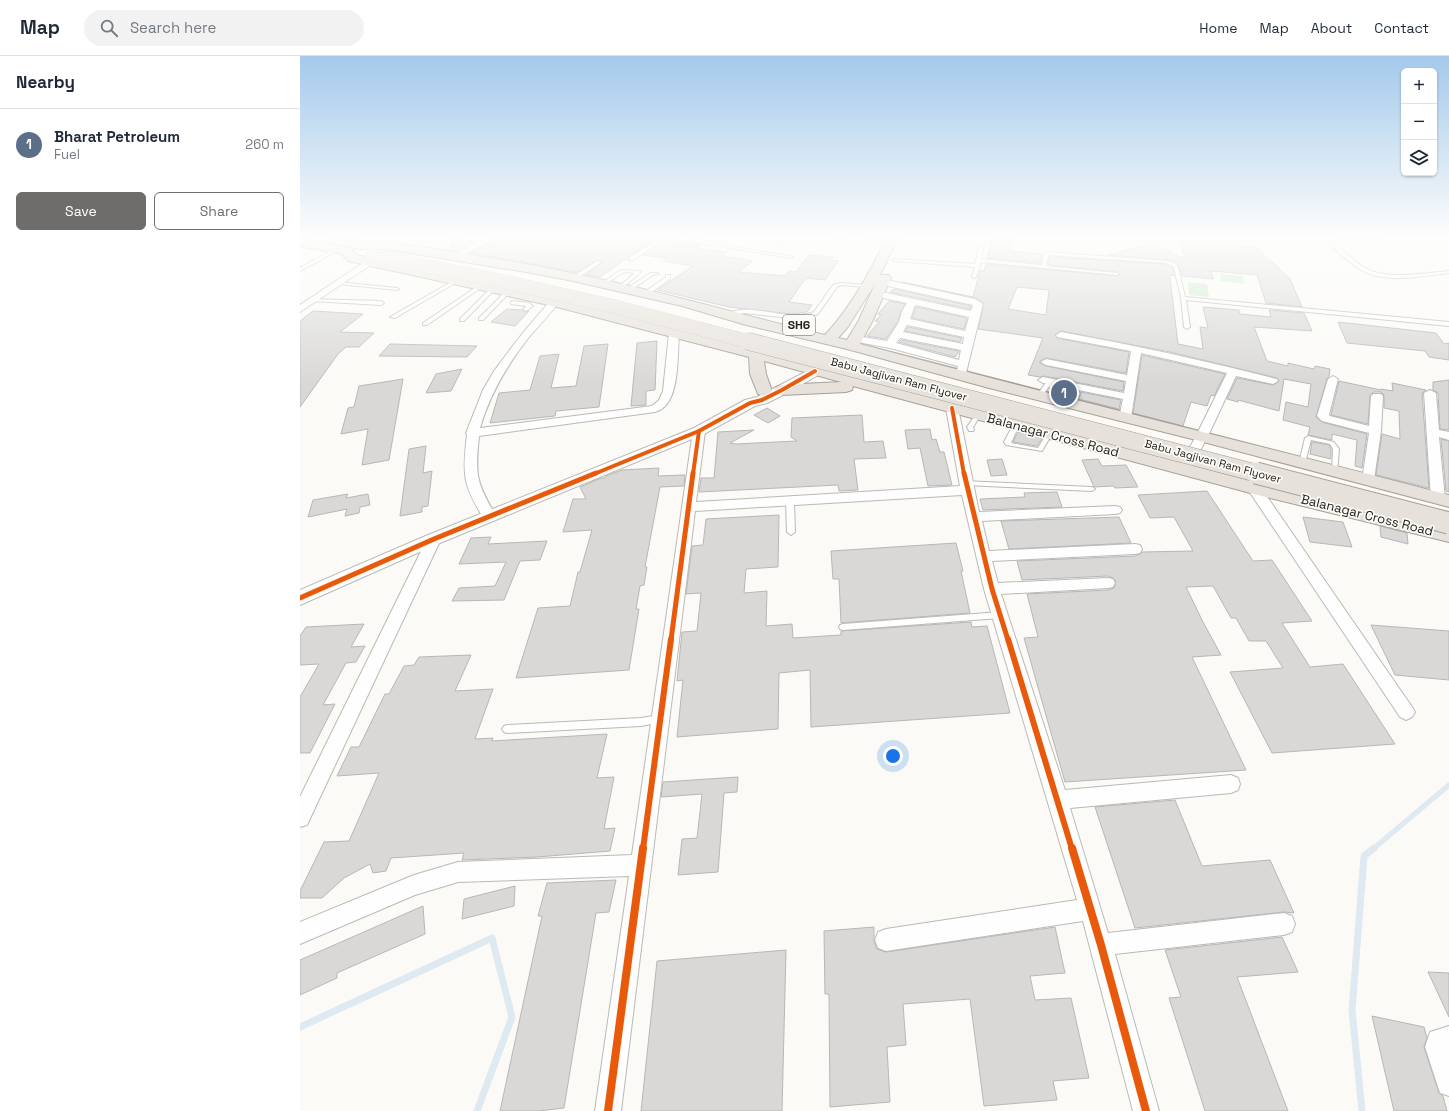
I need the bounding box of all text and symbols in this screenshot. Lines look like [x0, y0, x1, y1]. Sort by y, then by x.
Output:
search box [84, 10, 364, 46]
text: Map [20, 15, 60, 40]
icon: search [98, 17, 120, 39]
text: Search here [130, 18, 216, 37]
text: Home [1199, 19, 1237, 37]
text: Map [1259, 19, 1289, 37]
text: About [1311, 19, 1352, 37]
text: Contact [1374, 19, 1429, 37]
map controls [1401, 68, 1437, 176]
button: + [1401, 68, 1437, 104]
text: Nearby [16, 71, 75, 93]
button: − [1401, 104, 1437, 140]
text: Bharat Petroleum [54, 127, 180, 146]
text: 1 [26, 136, 32, 153]
text: 260 m [245, 136, 284, 153]
button: layers [1401, 140, 1437, 176]
text: Fuel [54, 146, 80, 163]
button: Save [16, 192, 146, 230]
button: Share [154, 192, 284, 230]
road number: SH6 [783, 315, 815, 335]
street label: Babu Jagjivan Ram Flyover [829, 354, 969, 404]
pin: 1 [1051, 378, 1077, 408]
street label: Balanagar Cross Road [985, 409, 1121, 461]
street label: Babu Jagjivan Ram Flyover [1143, 436, 1283, 486]
street label: Balanagar Cross Road [1299, 490, 1435, 540]
your location [883, 746, 903, 766]

